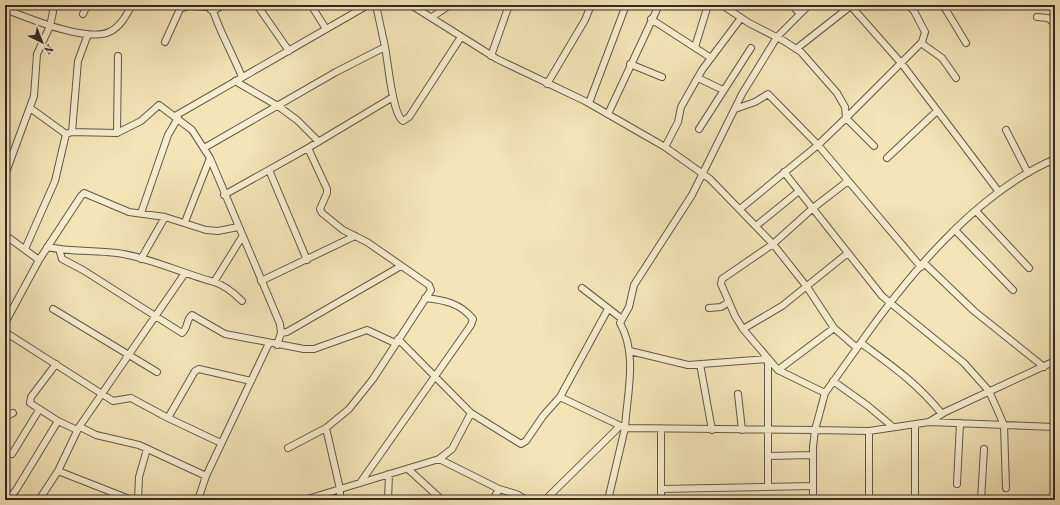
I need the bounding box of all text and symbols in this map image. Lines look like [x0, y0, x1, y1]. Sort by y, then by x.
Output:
north arrow [22, 22, 62, 62]
text: N [41, 41, 55, 56]

